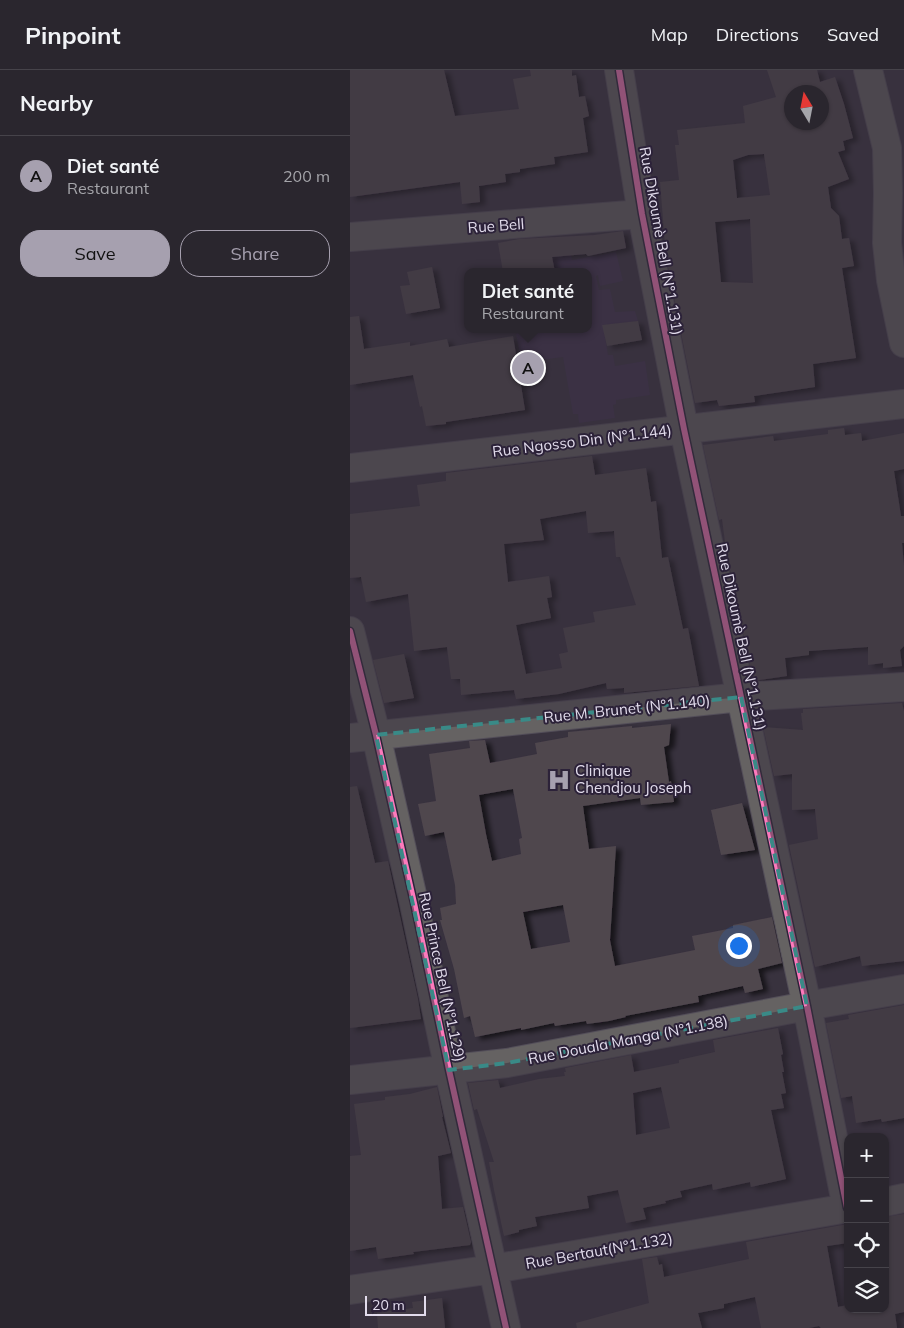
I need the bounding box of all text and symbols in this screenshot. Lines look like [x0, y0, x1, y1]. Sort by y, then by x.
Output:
text: Pinpoint [25, 20, 121, 50]
text: Map [651, 23, 688, 46]
text: Directions [716, 23, 799, 46]
text: Saved [827, 23, 879, 46]
north arrow [784, 85, 829, 130]
text: Nearby [20, 90, 93, 116]
street label: Rue Dikoumè Bell (N°1.131) [636, 145, 687, 337]
text: Diet santé [67, 154, 160, 178]
text: A [30, 166, 42, 186]
text: 200 m [283, 166, 330, 186]
text: Restaurant [67, 178, 149, 198]
street label: Rue Bell [467, 214, 525, 237]
button: Save [20, 230, 170, 277]
button: Share [180, 230, 330, 277]
popup [464, 268, 592, 333]
text: Diet santé [482, 279, 574, 303]
text: Restaurant [482, 303, 564, 323]
pin: A [512, 349, 544, 387]
street label: Rue Ngosso Din (N°1.144) [491, 420, 673, 461]
street label: Rue Dikoumè Bell (N°1.131) [712, 541, 771, 732]
street label: Rue M. Brunet (N°1.140) [543, 690, 711, 727]
place label: Clinique Chendjou Joseph [575, 761, 692, 797]
hospital icon: Clinique Chendjou Joseph [546, 767, 572, 793]
street label: Rue Prince Bell (N°1.129) [415, 890, 470, 1063]
your location [726, 933, 752, 959]
street label: Rue Douala Manga (N°1.138) [526, 1011, 730, 1068]
map controls [844, 1133, 889, 1313]
button: + [844, 1133, 889, 1178]
button: − [844, 1178, 889, 1223]
button: locate [844, 1223, 889, 1268]
street label: Rue Bertaut(N°1.132) [524, 1228, 674, 1273]
button: layers [844, 1268, 889, 1313]
scale bar [365, 1293, 426, 1316]
text: 20 m [372, 1296, 405, 1314]

